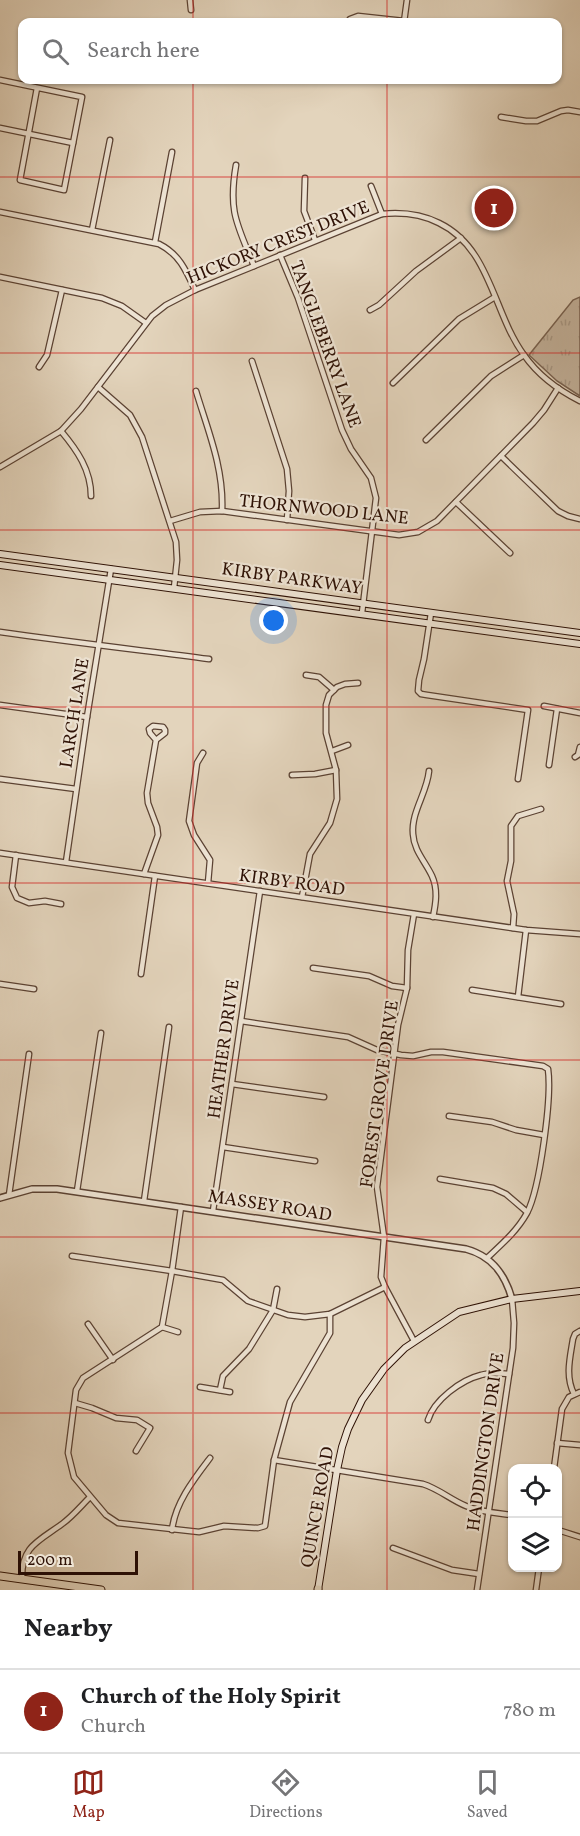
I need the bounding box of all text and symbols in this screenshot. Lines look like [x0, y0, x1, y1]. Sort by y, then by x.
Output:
search box [18, 18, 562, 84]
icon: search [39, 35, 72, 68]
text: Search here [87, 36, 200, 67]
pin: 1 [474, 186, 514, 230]
street label: HICKORY CREST DRIVE [183, 195, 374, 292]
street label: TANGLEBERRY LANE [283, 257, 367, 432]
street label: THORNWOOD LANE [238, 489, 410, 532]
street label: KIRBY PARKWAY [220, 557, 364, 602]
your location [259, 606, 288, 635]
street label: LARCH LANE [54, 656, 97, 770]
street label: KIRBY ROAD [237, 864, 346, 903]
street label: HEATHER DRIVE [202, 978, 247, 1121]
street label: FOREST GROVE DRIVE [355, 999, 406, 1190]
street label: MASSEY ROAD [206, 1184, 333, 1229]
street label: HADDINGTON DRIVE [462, 1351, 511, 1533]
street label: QUINCE ROAD [296, 1445, 341, 1570]
map controls [508, 1464, 562, 1572]
button: locate [508, 1464, 562, 1518]
button: layers [508, 1518, 562, 1572]
scale bar [18, 1548, 138, 1576]
text: 200 m [27, 1550, 72, 1572]
text: Nearby [24, 1611, 113, 1647]
text: Church of the Holy Spirit [81, 1682, 341, 1713]
text: 1 [39, 1697, 48, 1725]
text: 780 m [503, 1697, 556, 1725]
text: Church [81, 1713, 146, 1741]
tab: Map [72, 1766, 105, 1824]
tab: Directions [249, 1766, 323, 1824]
tab: Saved [467, 1766, 508, 1824]

